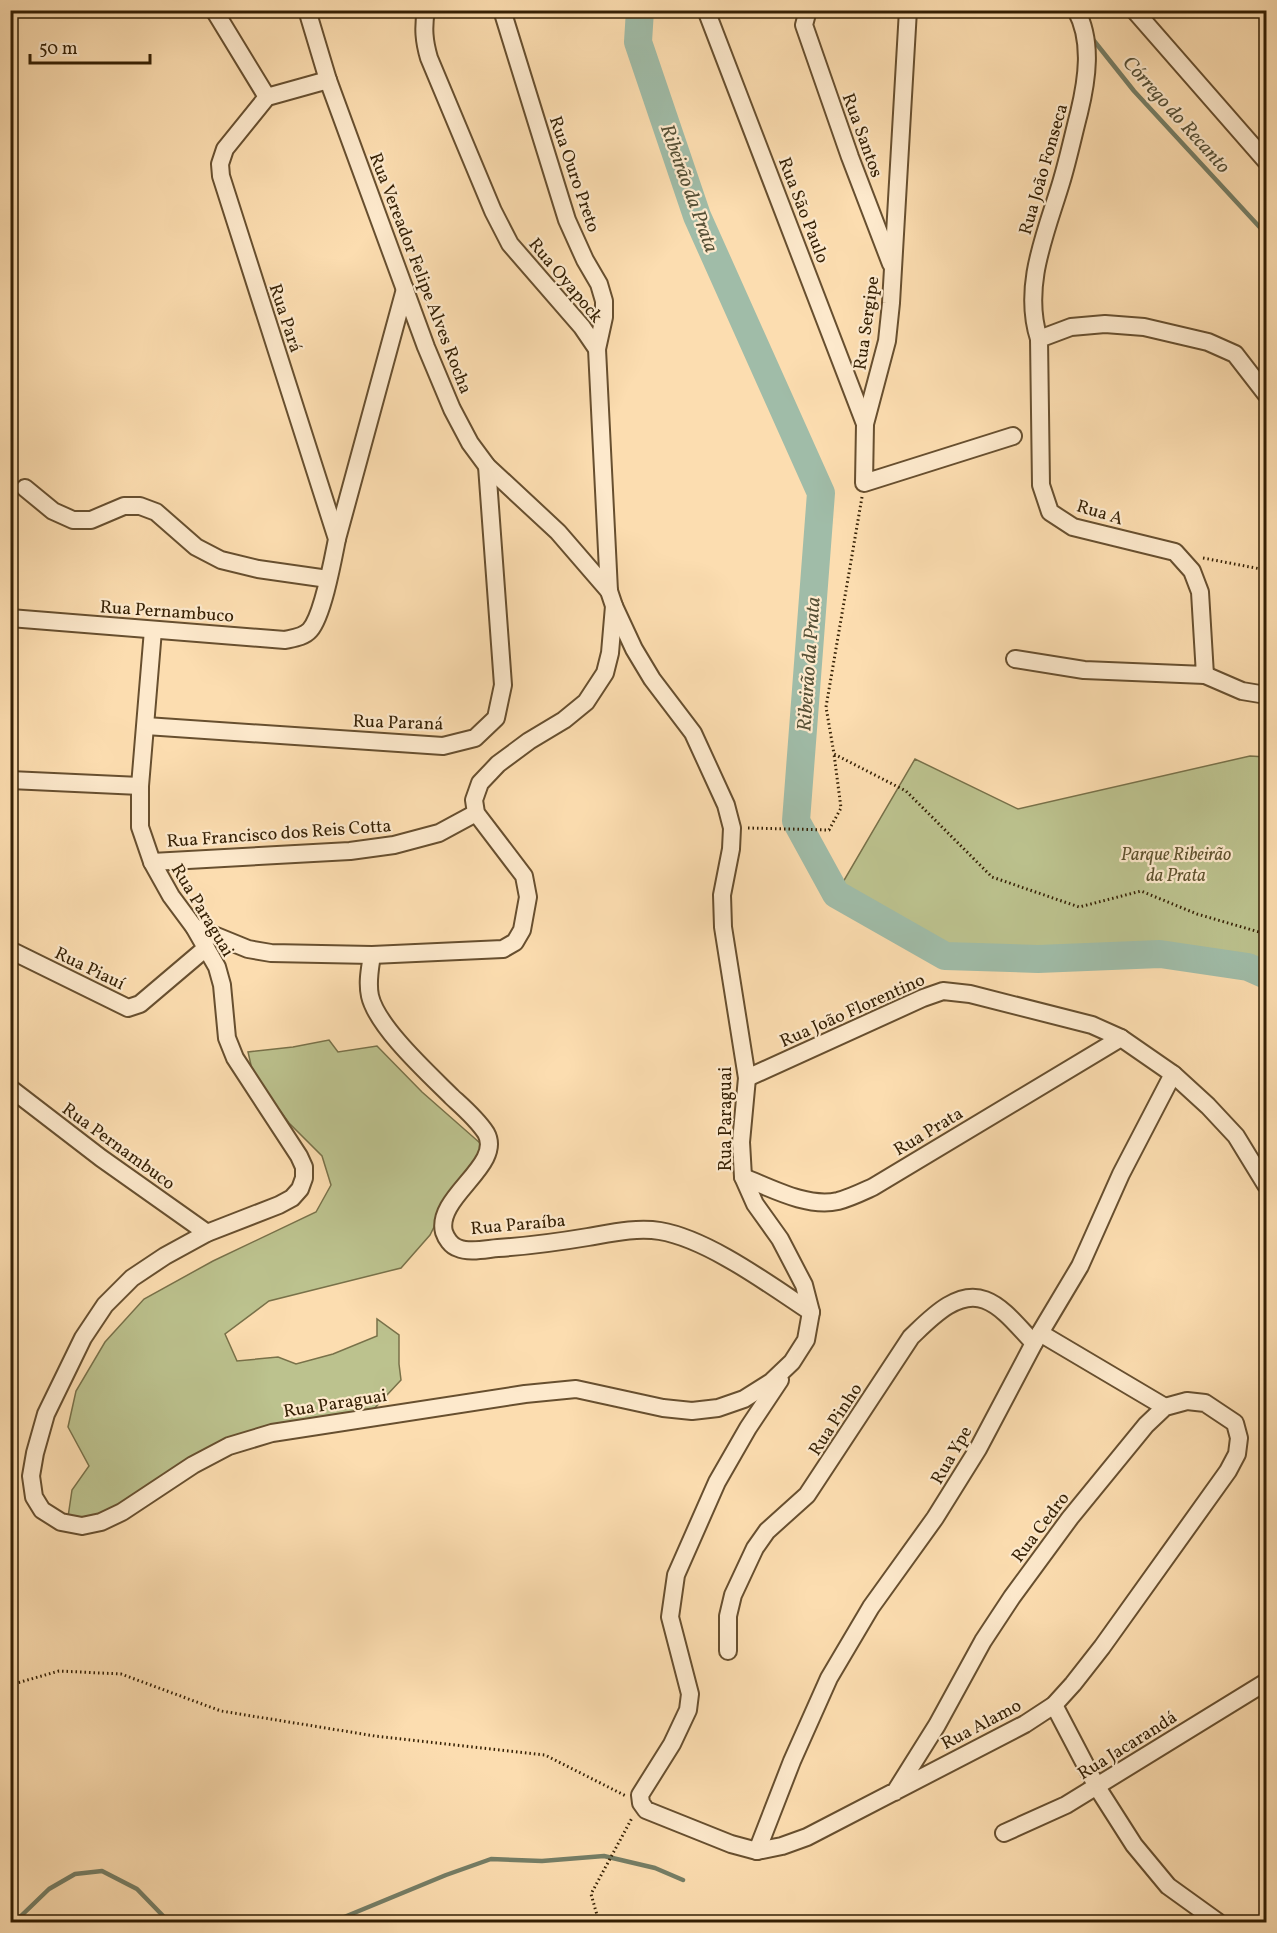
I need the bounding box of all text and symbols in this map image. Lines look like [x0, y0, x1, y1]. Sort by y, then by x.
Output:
scale bar [30, 27, 150, 65]
text: 50 m [39, 37, 78, 62]
water label: Córrego do Recanto [1115, 50, 1236, 180]
street label: Rua Santos [835, 90, 888, 181]
street label: Rua João Fonseca [1014, 101, 1075, 238]
street label: Rua Ouro Preto [542, 113, 605, 236]
water label: Ribeirão da Prata [652, 121, 724, 257]
street label: Rua Vereador Felipe Alves Rocha [362, 149, 477, 398]
street label: Rua São Paulo [771, 154, 834, 267]
street label: Rua Oyapock [522, 233, 608, 329]
street label: Rua Sergipe [849, 275, 886, 372]
street label: Rua Pará [262, 281, 307, 356]
street label: Rua A [1073, 495, 1126, 532]
street label: Rua Pernambuco [99, 595, 235, 630]
water label: Ribeirão da Prata [791, 596, 829, 732]
street label: Rua Paraná [352, 709, 444, 738]
street label: Rua Francisco dos Reis Cotta [166, 814, 392, 855]
park label: Parque Ribeirão da Prata [1121, 843, 1231, 889]
street label: Rua Paraguai [164, 859, 239, 962]
street label: Rua Piauí [50, 942, 129, 997]
street label: Rua João Florentino [776, 968, 929, 1055]
street label: Rua Paraguai [714, 1067, 739, 1171]
street label: Rua Pernambuco [56, 1098, 180, 1197]
street label: Rua Prata [889, 1102, 968, 1163]
street label: Rua Paraíba [470, 1209, 567, 1242]
street label: Rua Pinho [803, 1379, 869, 1461]
street label: Rua Paraguai [282, 1384, 389, 1425]
street label: Rua Ype [926, 1422, 979, 1490]
street label: Rua Cedro [1006, 1487, 1076, 1568]
street label: Rua Alamo [937, 1694, 1026, 1757]
street label: Rua Jacarandá [1073, 1706, 1182, 1787]

